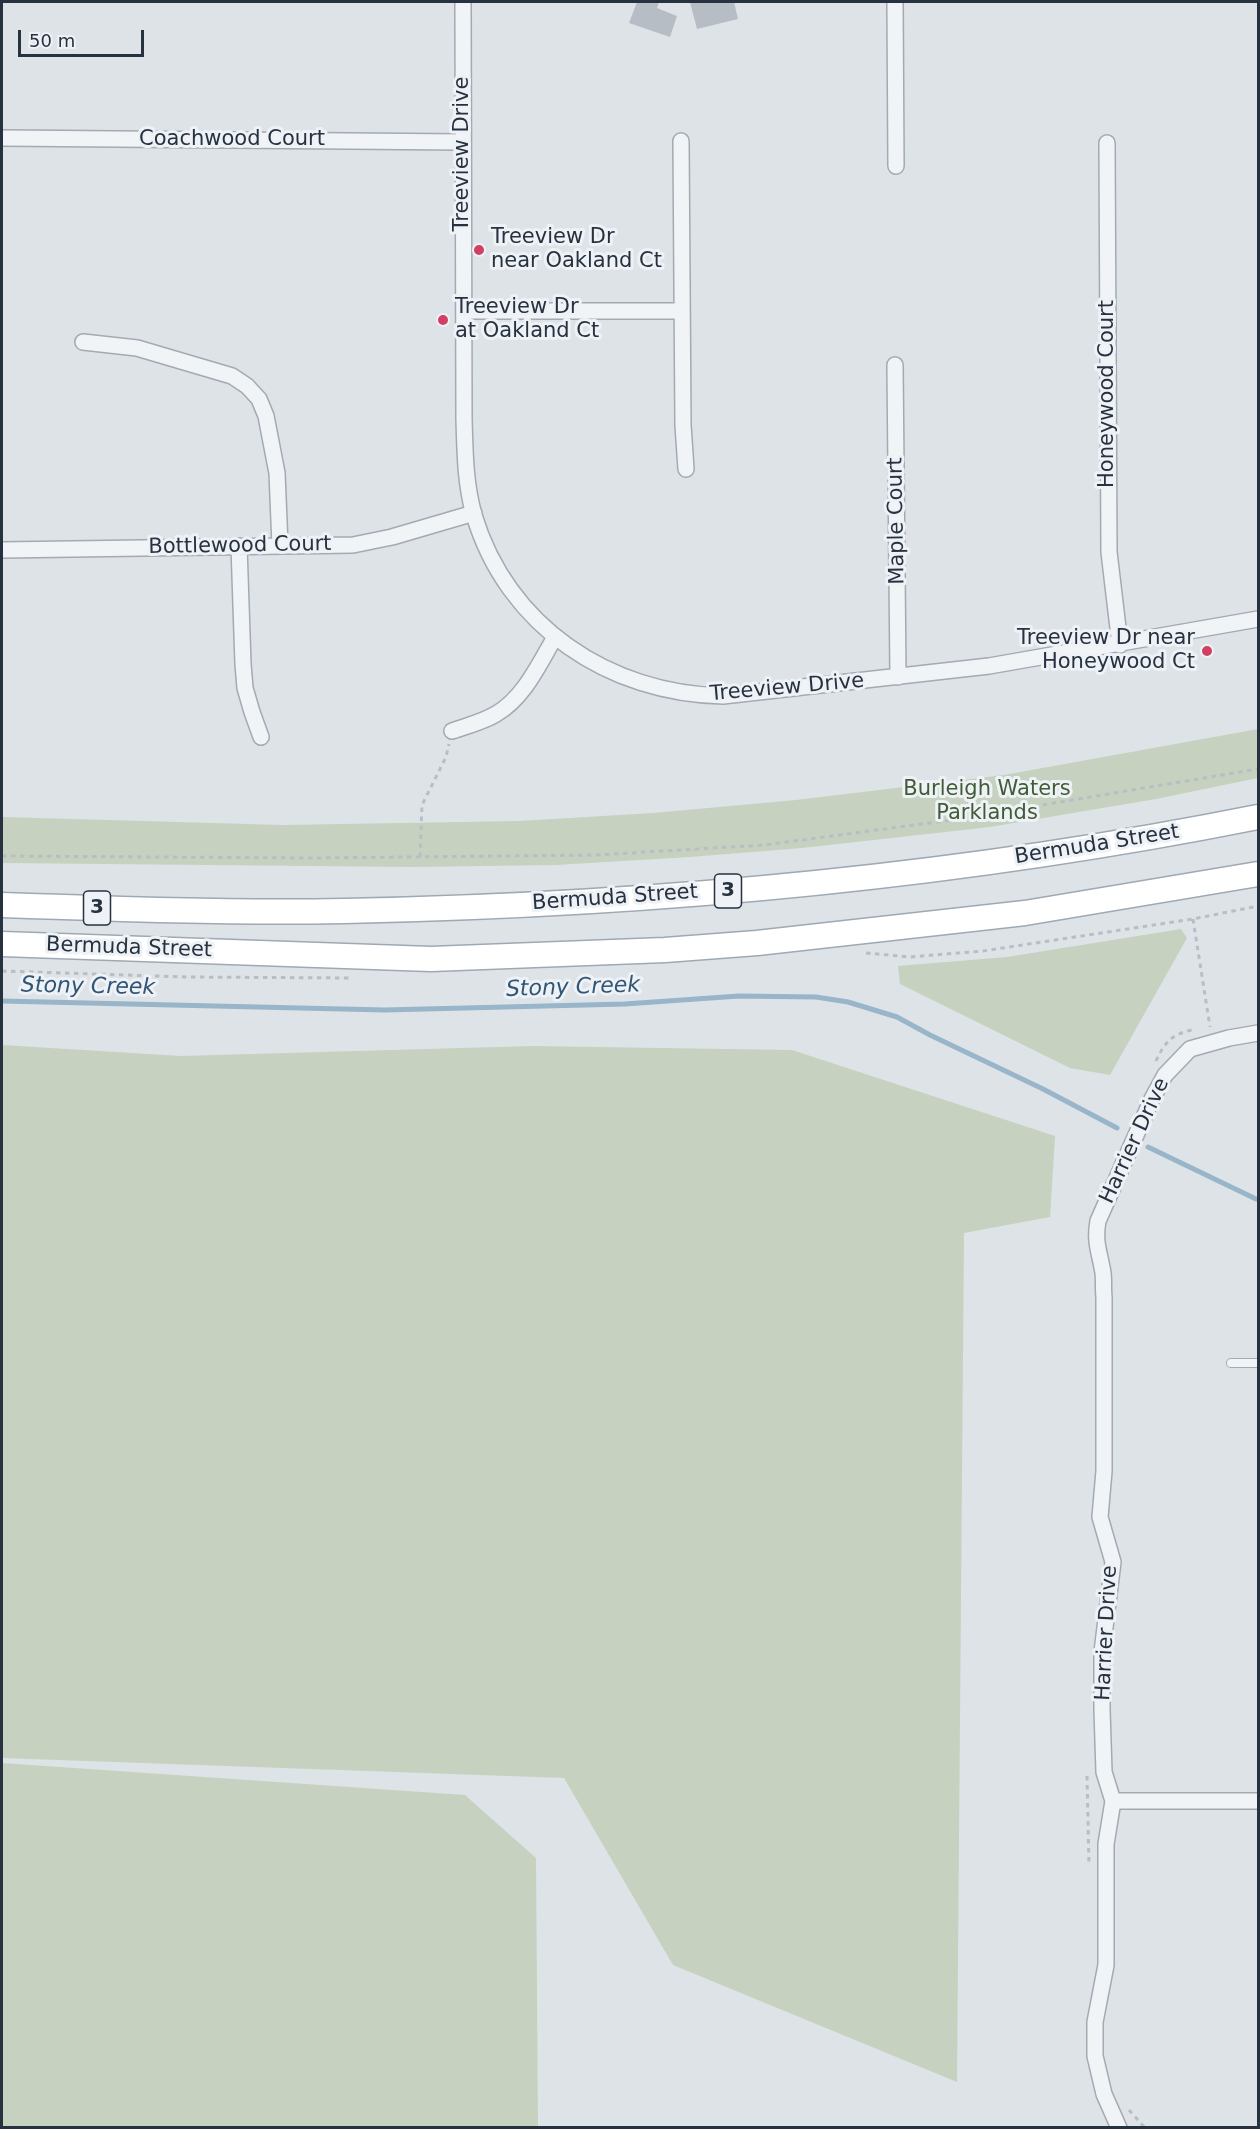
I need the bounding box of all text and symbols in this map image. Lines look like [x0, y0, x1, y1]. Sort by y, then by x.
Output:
scale bar [21, 18, 147, 56]
text: 50 m [29, 30, 75, 51]
street label: Treeview Drive [450, 77, 476, 231]
street label: Coachwood Court [139, 127, 325, 153]
place label: Treeview Dr near Oakland Ct [491, 225, 662, 275]
marker: Treeview Dr near Oakland Ct [472, 243, 486, 257]
place label: Treeview Dr at Oakland Ct [455, 295, 599, 345]
street label: Honeywood Court [1095, 300, 1121, 488]
marker: Treeview Dr at Oakland Ct [436, 313, 450, 327]
street label: Maple Court [883, 457, 911, 585]
street label: Bottlewood Court [148, 532, 332, 560]
place label: Treeview Dr near Honeywood Ct [1017, 626, 1195, 676]
marker: Treeview Dr near Honeywood Ct [1200, 644, 1214, 658]
street label: Treeview Drive [709, 669, 865, 707]
park label: Burleigh Waters Parklands [903, 777, 1071, 827]
street label: Bermuda Street [1013, 820, 1181, 870]
road number: 3 [714, 874, 742, 908]
street label: Bermuda Street [531, 880, 699, 916]
road number: 3 [84, 891, 110, 925]
street label: Bermuda Street [46, 933, 212, 963]
water label: Stony Creek [505, 972, 641, 1004]
water label: Stony Creek [21, 973, 155, 1001]
street label: Harrier Drive [1095, 1074, 1175, 1208]
street label: Harrier Drive [1091, 1565, 1123, 1701]

